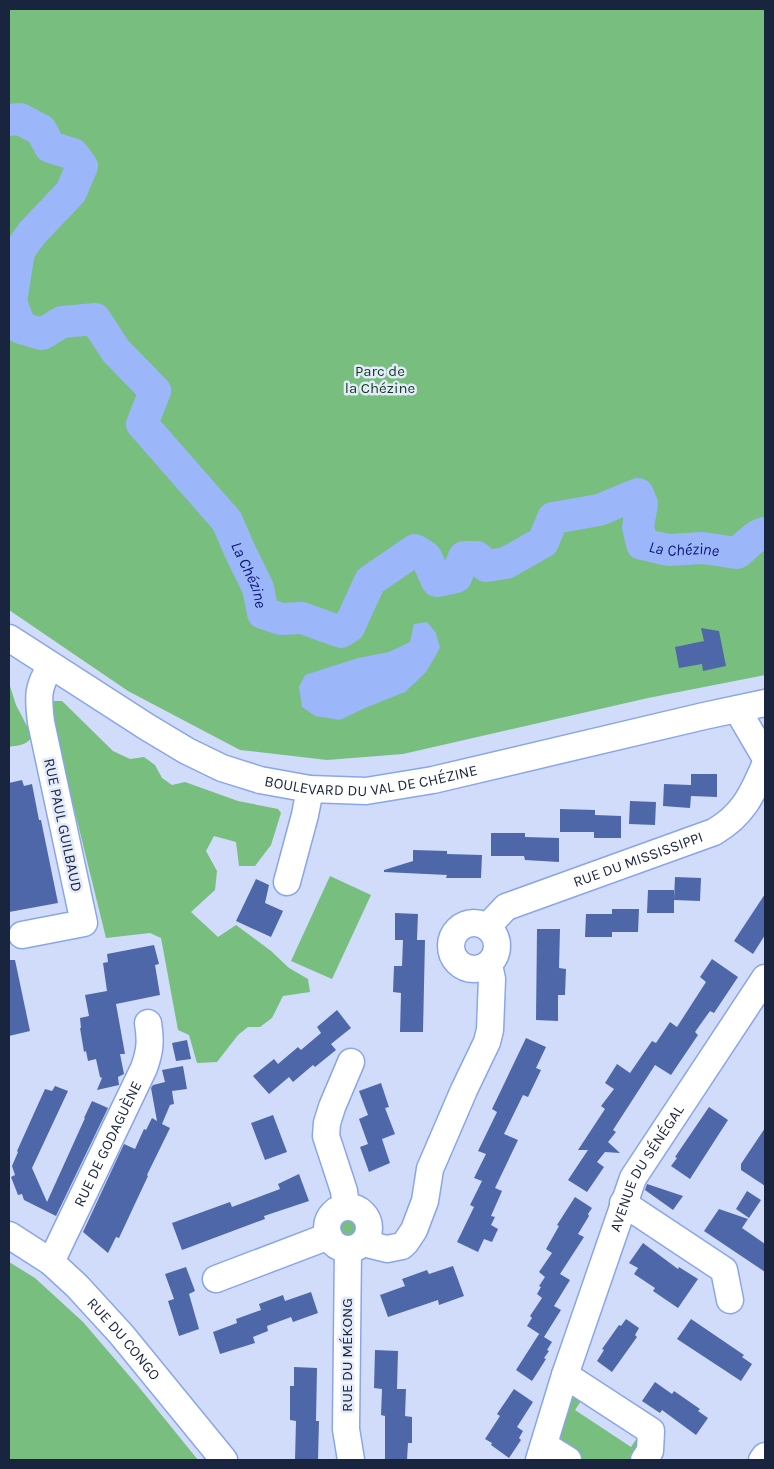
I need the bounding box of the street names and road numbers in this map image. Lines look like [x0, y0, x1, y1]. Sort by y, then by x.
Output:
street label: RUE PAUL GUILBAUD [40, 757, 86, 893]
street label: BOULEVARD DU VAL DE CHÉZINE [263, 761, 479, 800]
street label: RUE DU MISSISSIPPI [571, 828, 705, 891]
street label: RUE DE GODAGUÈNE [70, 1078, 145, 1210]
street label: AVENUE DU SÉNÉGAL [606, 1102, 688, 1234]
street label: RUE DU CONGO [83, 1294, 164, 1384]
street label: RUE DU MÉKONG [338, 1298, 356, 1412]

